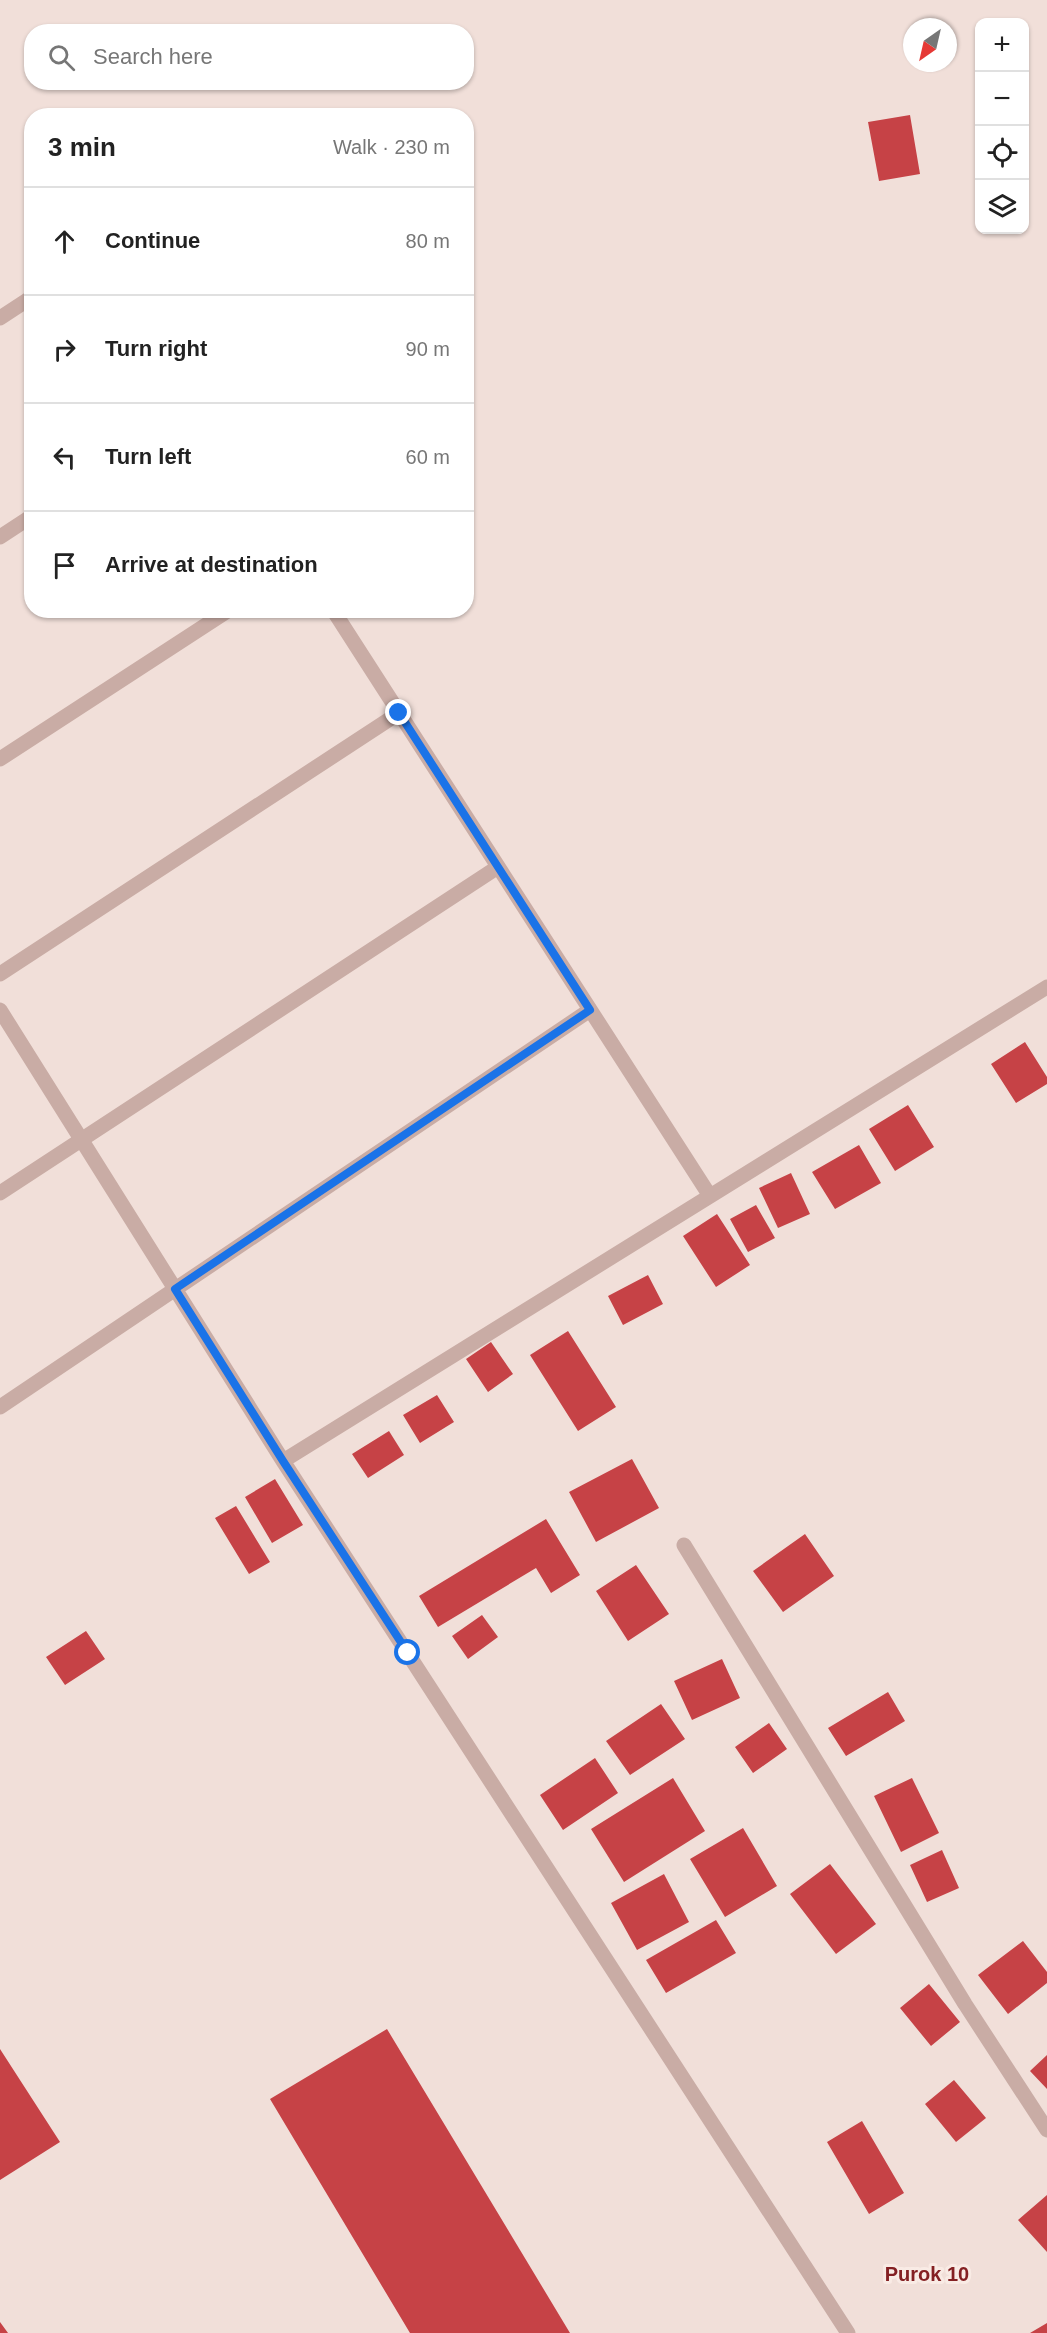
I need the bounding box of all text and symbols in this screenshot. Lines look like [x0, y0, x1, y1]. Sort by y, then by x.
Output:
north arrow [903, 18, 957, 72]
map controls [975, 18, 1029, 234]
button: + [975, 18, 1029, 72]
search box [24, 24, 474, 90]
icon: search [45, 41, 78, 74]
text: Search here [93, 44, 213, 69]
button: − [975, 72, 1029, 126]
button: locate [975, 126, 1029, 180]
text: 3 min [48, 132, 116, 162]
text: Walk · 230 m [333, 136, 450, 158]
button: layers [975, 180, 1029, 234]
icon: ahead [48, 225, 81, 258]
text: Continue [105, 228, 200, 253]
text: 80 m [406, 230, 450, 252]
icon: right [48, 333, 81, 366]
text: Turn right [105, 336, 207, 361]
text: 90 m [406, 338, 450, 360]
icon: left [48, 441, 81, 474]
text: Turn left [105, 444, 191, 469]
text: 60 m [406, 446, 450, 468]
icon: arrive [48, 549, 81, 582]
text: Arrive at destination [105, 552, 318, 577]
route end [385, 699, 411, 725]
route start [394, 1639, 420, 1665]
district label: Purok 10 [885, 2263, 969, 2285]

